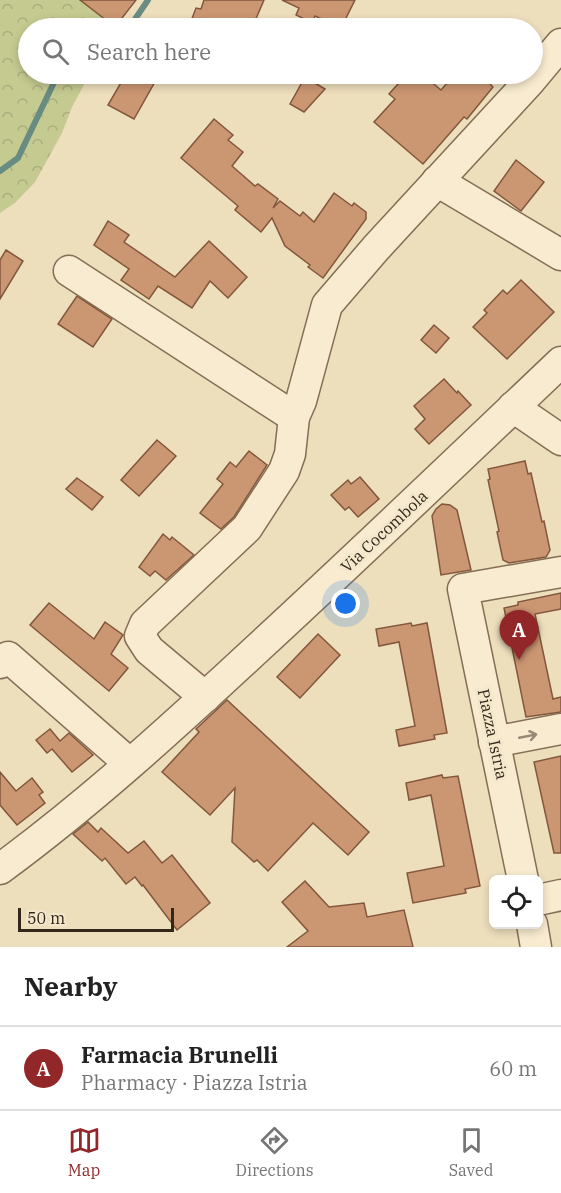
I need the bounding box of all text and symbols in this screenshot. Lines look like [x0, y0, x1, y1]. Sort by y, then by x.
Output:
search box [18, 18, 543, 84]
icon: search [39, 35, 72, 68]
text: Search here [87, 37, 211, 66]
street label: Via Cocombola [336, 485, 432, 576]
your location [331, 589, 360, 618]
pin: A [500, 610, 538, 660]
street label: Piazza Istria [474, 687, 512, 781]
one-way arrow [518, 729, 537, 741]
map controls [489, 875, 543, 929]
button: locate [489, 875, 543, 929]
scale bar [18, 905, 174, 932]
text: 50 m [27, 908, 65, 928]
text: Nearby [24, 969, 118, 1003]
text: Farmacia Brunelli [81, 1040, 278, 1069]
text: A [37, 1055, 50, 1082]
text: 60 m [489, 1055, 537, 1082]
text: Pharmacy · Piazza Istria [81, 1069, 308, 1096]
tab: Map [68, 1124, 101, 1180]
tab: Directions [236, 1124, 314, 1180]
tab: Saved [449, 1124, 493, 1180]

